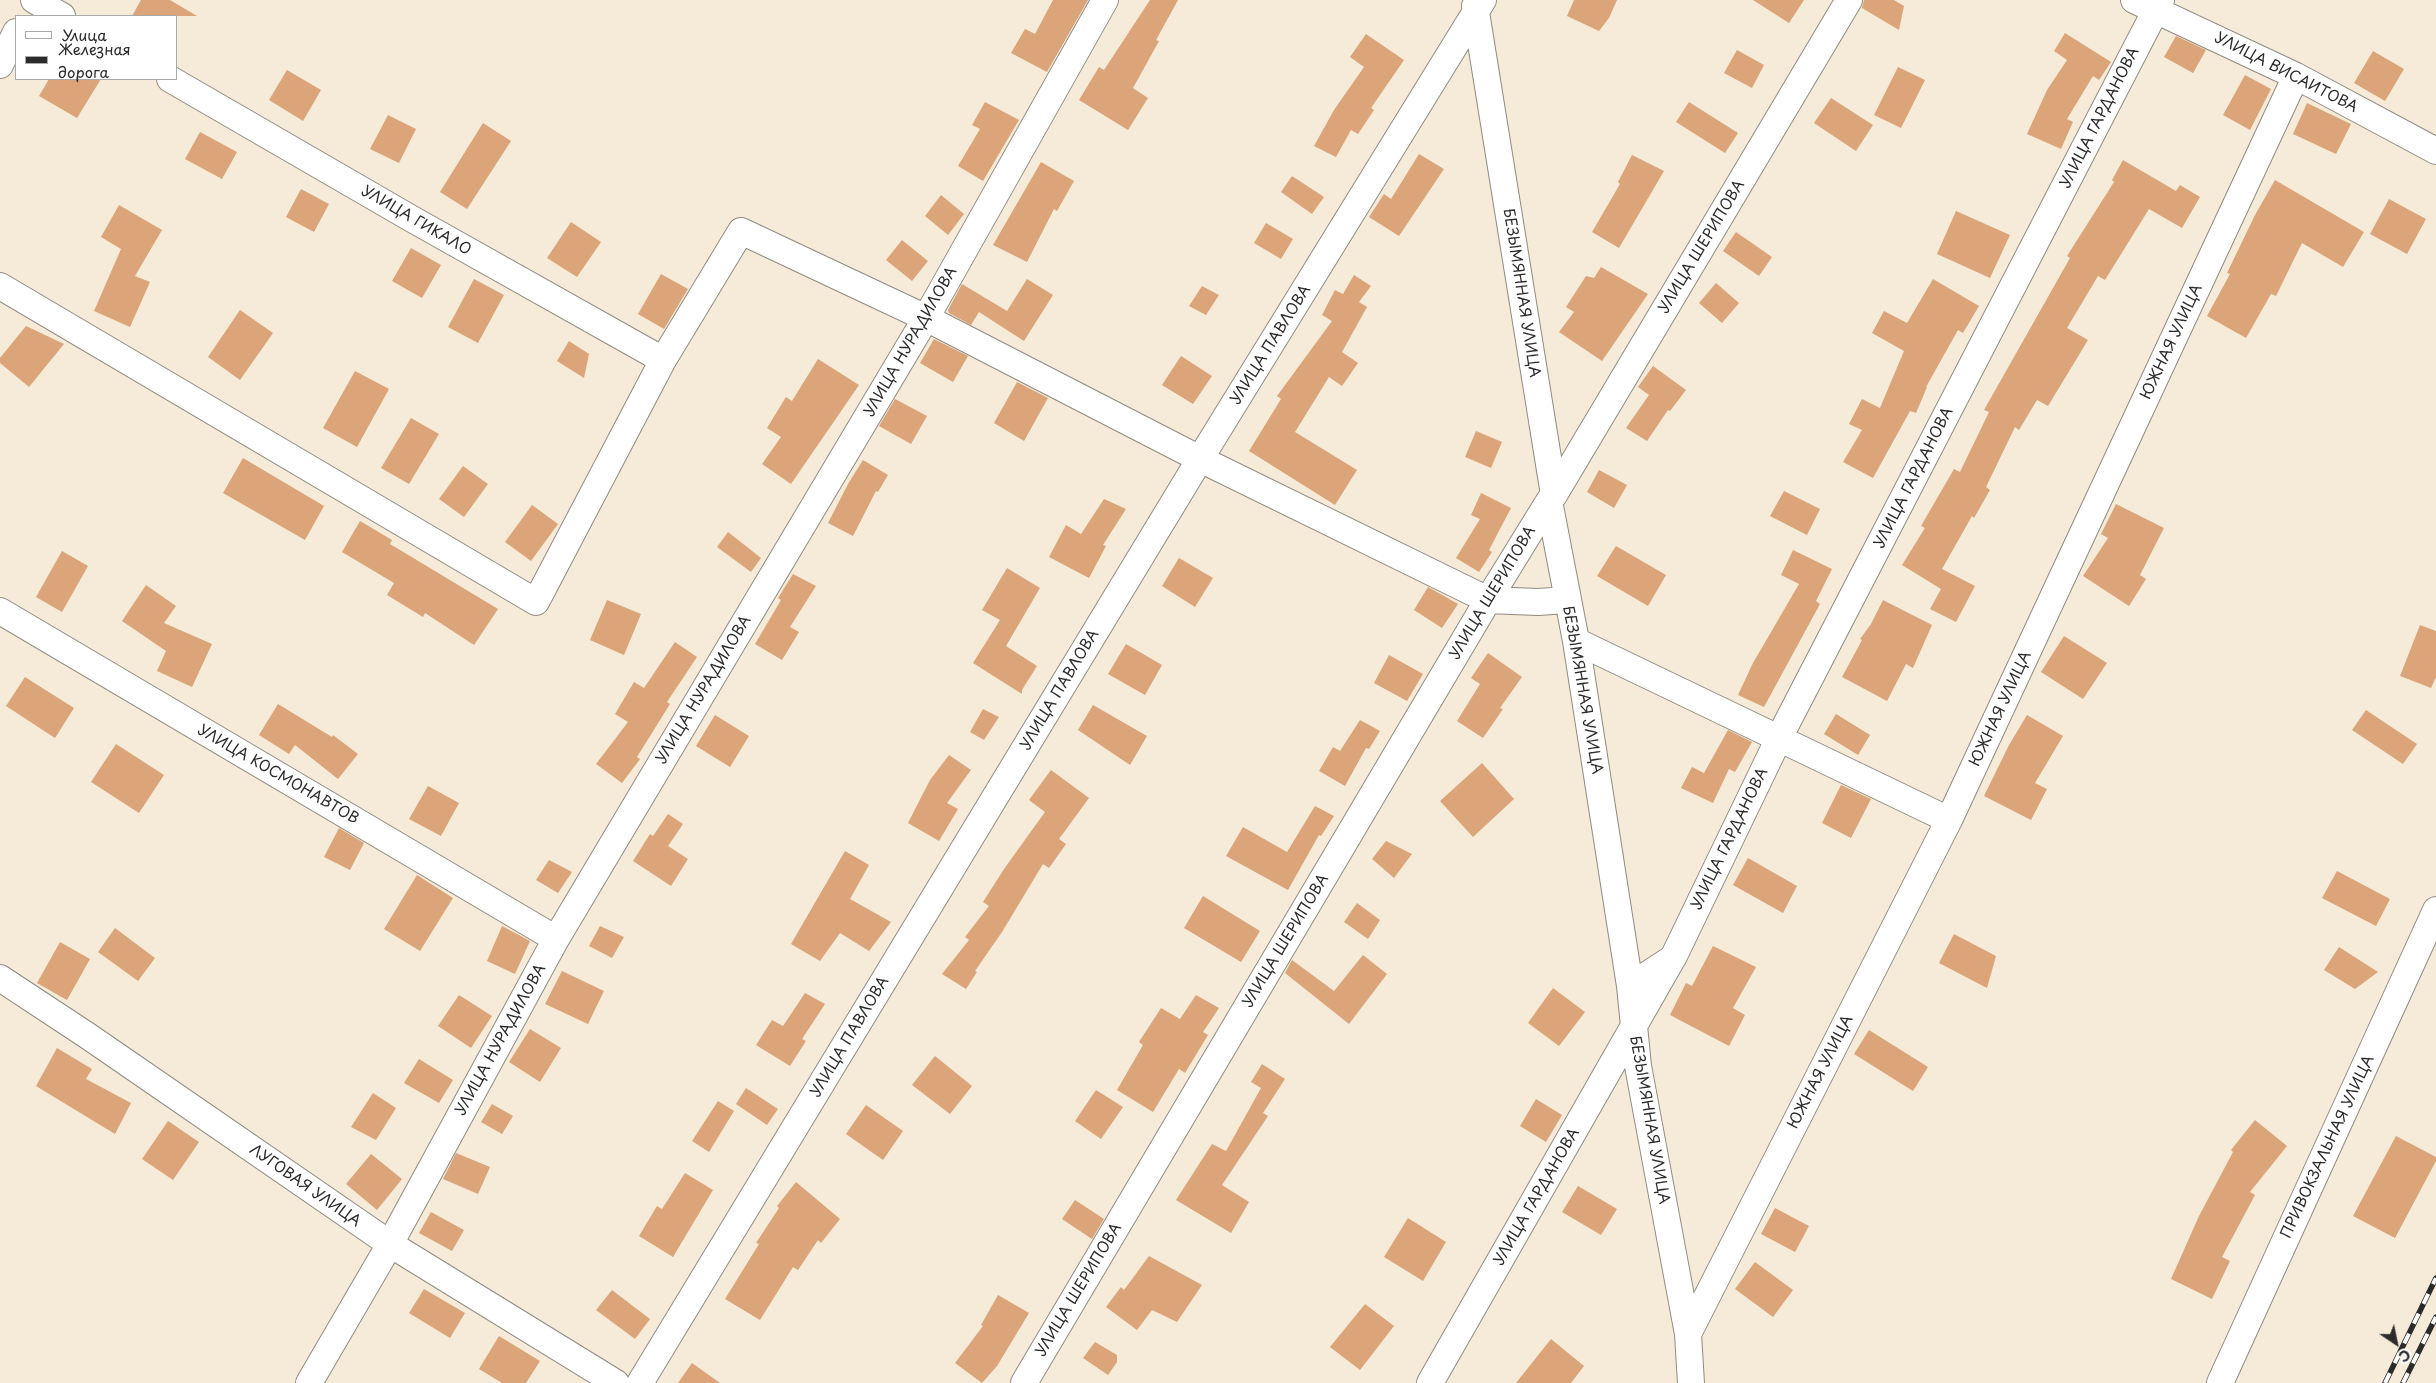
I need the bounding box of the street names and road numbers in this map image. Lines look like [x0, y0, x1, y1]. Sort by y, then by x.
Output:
street label: УЛИЦА ВИСАИТОВА [2212, 29, 2360, 117]
street label: УЛИЦА ГАРДАНОВА [2057, 45, 2143, 191]
street label: УЛИЦА ШЕРИПОВА [1655, 177, 1749, 317]
street label: УЛИЦА ГИКАЛО [358, 182, 474, 260]
street label: БЕЗЫМЯННАЯ УЛИЦА [1499, 207, 1543, 379]
street label: УЛИЦА НУРАДИЛОВА [861, 264, 961, 420]
street label: УЛИЦА ПАВЛОВА [1227, 282, 1315, 408]
street label: ЮЖНАЯ УЛИЦА [2137, 282, 2207, 402]
street label: УЛИЦА ГАРДАНОВА [1871, 405, 1957, 551]
street label: УЛИЦА ШЕРИПОВА [1446, 523, 1540, 663]
street label: БЕЗЫМЯННАЯ УЛИЦА [1558, 604, 1606, 776]
street label: УЛИЦА НУРАДИЛОВА [653, 613, 755, 767]
street label: УЛИЦА ПАВЛОВА [1017, 627, 1103, 753]
street label: ЮЖНАЯ УЛИЦА [1966, 649, 2036, 769]
street label: УЛИЦА КОСМОНАВТОВ [194, 721, 362, 829]
street label: УЛИЦА ГАРДАНОВА [1688, 765, 1772, 913]
street label: УЛИЦА ШЕРИПОВА [1239, 871, 1333, 1011]
street label: УЛИЦА НУРАДИЛОВА [452, 961, 550, 1119]
street label: УЛИЦА ПАВЛОВА [807, 974, 893, 1100]
street label: ЮЖНАЯ УЛИЦА [1785, 1012, 1857, 1132]
street label: БЕЗЫМЯННАЯ УЛИЦА [1625, 1034, 1673, 1206]
street label: ПРИВОКЗАЛЬНАЯ УЛИЦА [2278, 1053, 2378, 1241]
street label: УЛИЦА ГАРДАНОВА [1490, 1125, 1584, 1269]
street label: ЛУГОВАЯ УЛИЦА [246, 1141, 364, 1231]
street label: УЛИЦА ШЕРИПОВА [1032, 1220, 1126, 1360]

